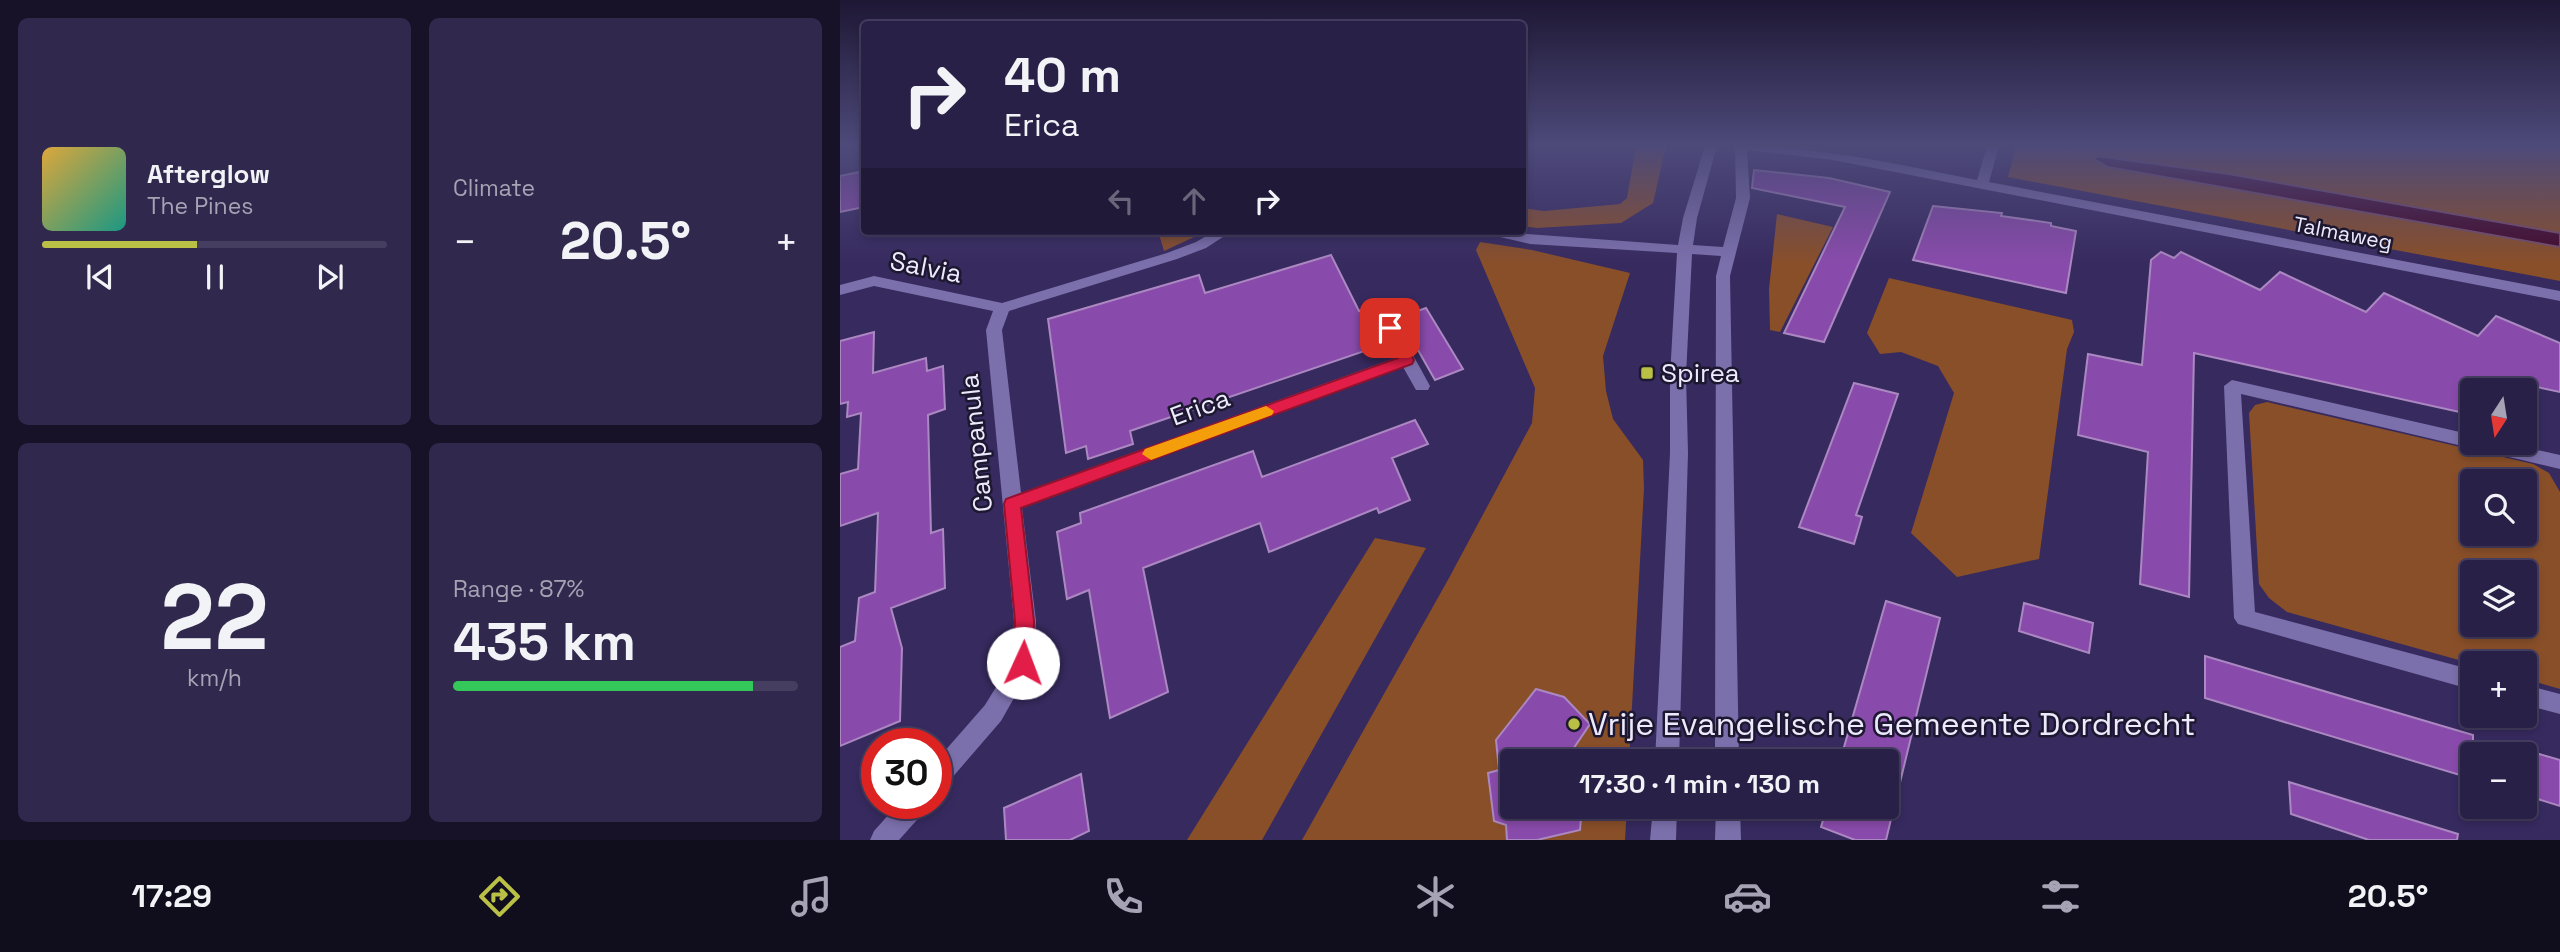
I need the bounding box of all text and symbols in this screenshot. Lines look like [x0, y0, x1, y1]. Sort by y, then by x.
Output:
text: 40 m [1004, 44, 1121, 106]
icon: right [889, 49, 980, 140]
text: Erica [1004, 105, 1079, 145]
text: Afterglow [147, 157, 270, 191]
text: Climate [453, 173, 535, 203]
icon: left [1102, 182, 1140, 220]
icon: ahead [1175, 182, 1213, 220]
icon: right [1248, 182, 1286, 220]
text: The Pines [147, 191, 253, 221]
text: 20.5° [560, 208, 691, 274]
street label: Talmaweg [2291, 210, 2395, 256]
text: − [453, 218, 477, 266]
text: + [774, 218, 798, 266]
street label: Salvia [887, 243, 965, 291]
icon: previous [81, 258, 119, 296]
icon: pause [196, 258, 234, 296]
icon: next [311, 258, 349, 296]
pin [1360, 298, 1420, 358]
icon: arrive [1371, 309, 1409, 347]
place label: Spirea [1661, 356, 1740, 390]
marker: Spirea [1639, 365, 1655, 381]
street label: Campanula [952, 372, 1000, 514]
north arrow [2460, 378, 2538, 455]
map controls [2460, 378, 2537, 819]
street label: Erica [1165, 381, 1235, 433]
button: search [2460, 469, 2537, 546]
text: 22 [160, 559, 269, 676]
button: layers [2460, 560, 2537, 637]
text: Range · 87% [453, 574, 584, 604]
text: 435 km [453, 609, 636, 675]
position arrow [986, 626, 1060, 700]
button: + [2460, 651, 2537, 728]
text: km/h [187, 663, 242, 693]
place label: Vrije Evangelische Gemeente Dordrecht [1588, 704, 2196, 744]
marker: Vrije Evangelische Gemeente Dordrecht [1566, 716, 1582, 732]
speed limit sign: 30 [861, 728, 952, 819]
button: − [2460, 742, 2537, 819]
text: 17:30 · 1 min · 130 m [1579, 767, 1820, 801]
icon: directions [475, 872, 524, 921]
icon: music [787, 872, 836, 921]
icon: phone [1099, 872, 1148, 921]
icon: climate [1411, 872, 1460, 921]
icon: car [1723, 872, 1772, 921]
icon: filters [2036, 872, 2085, 921]
text: 17:29 [132, 876, 212, 916]
text: 20.5° [2348, 876, 2428, 916]

